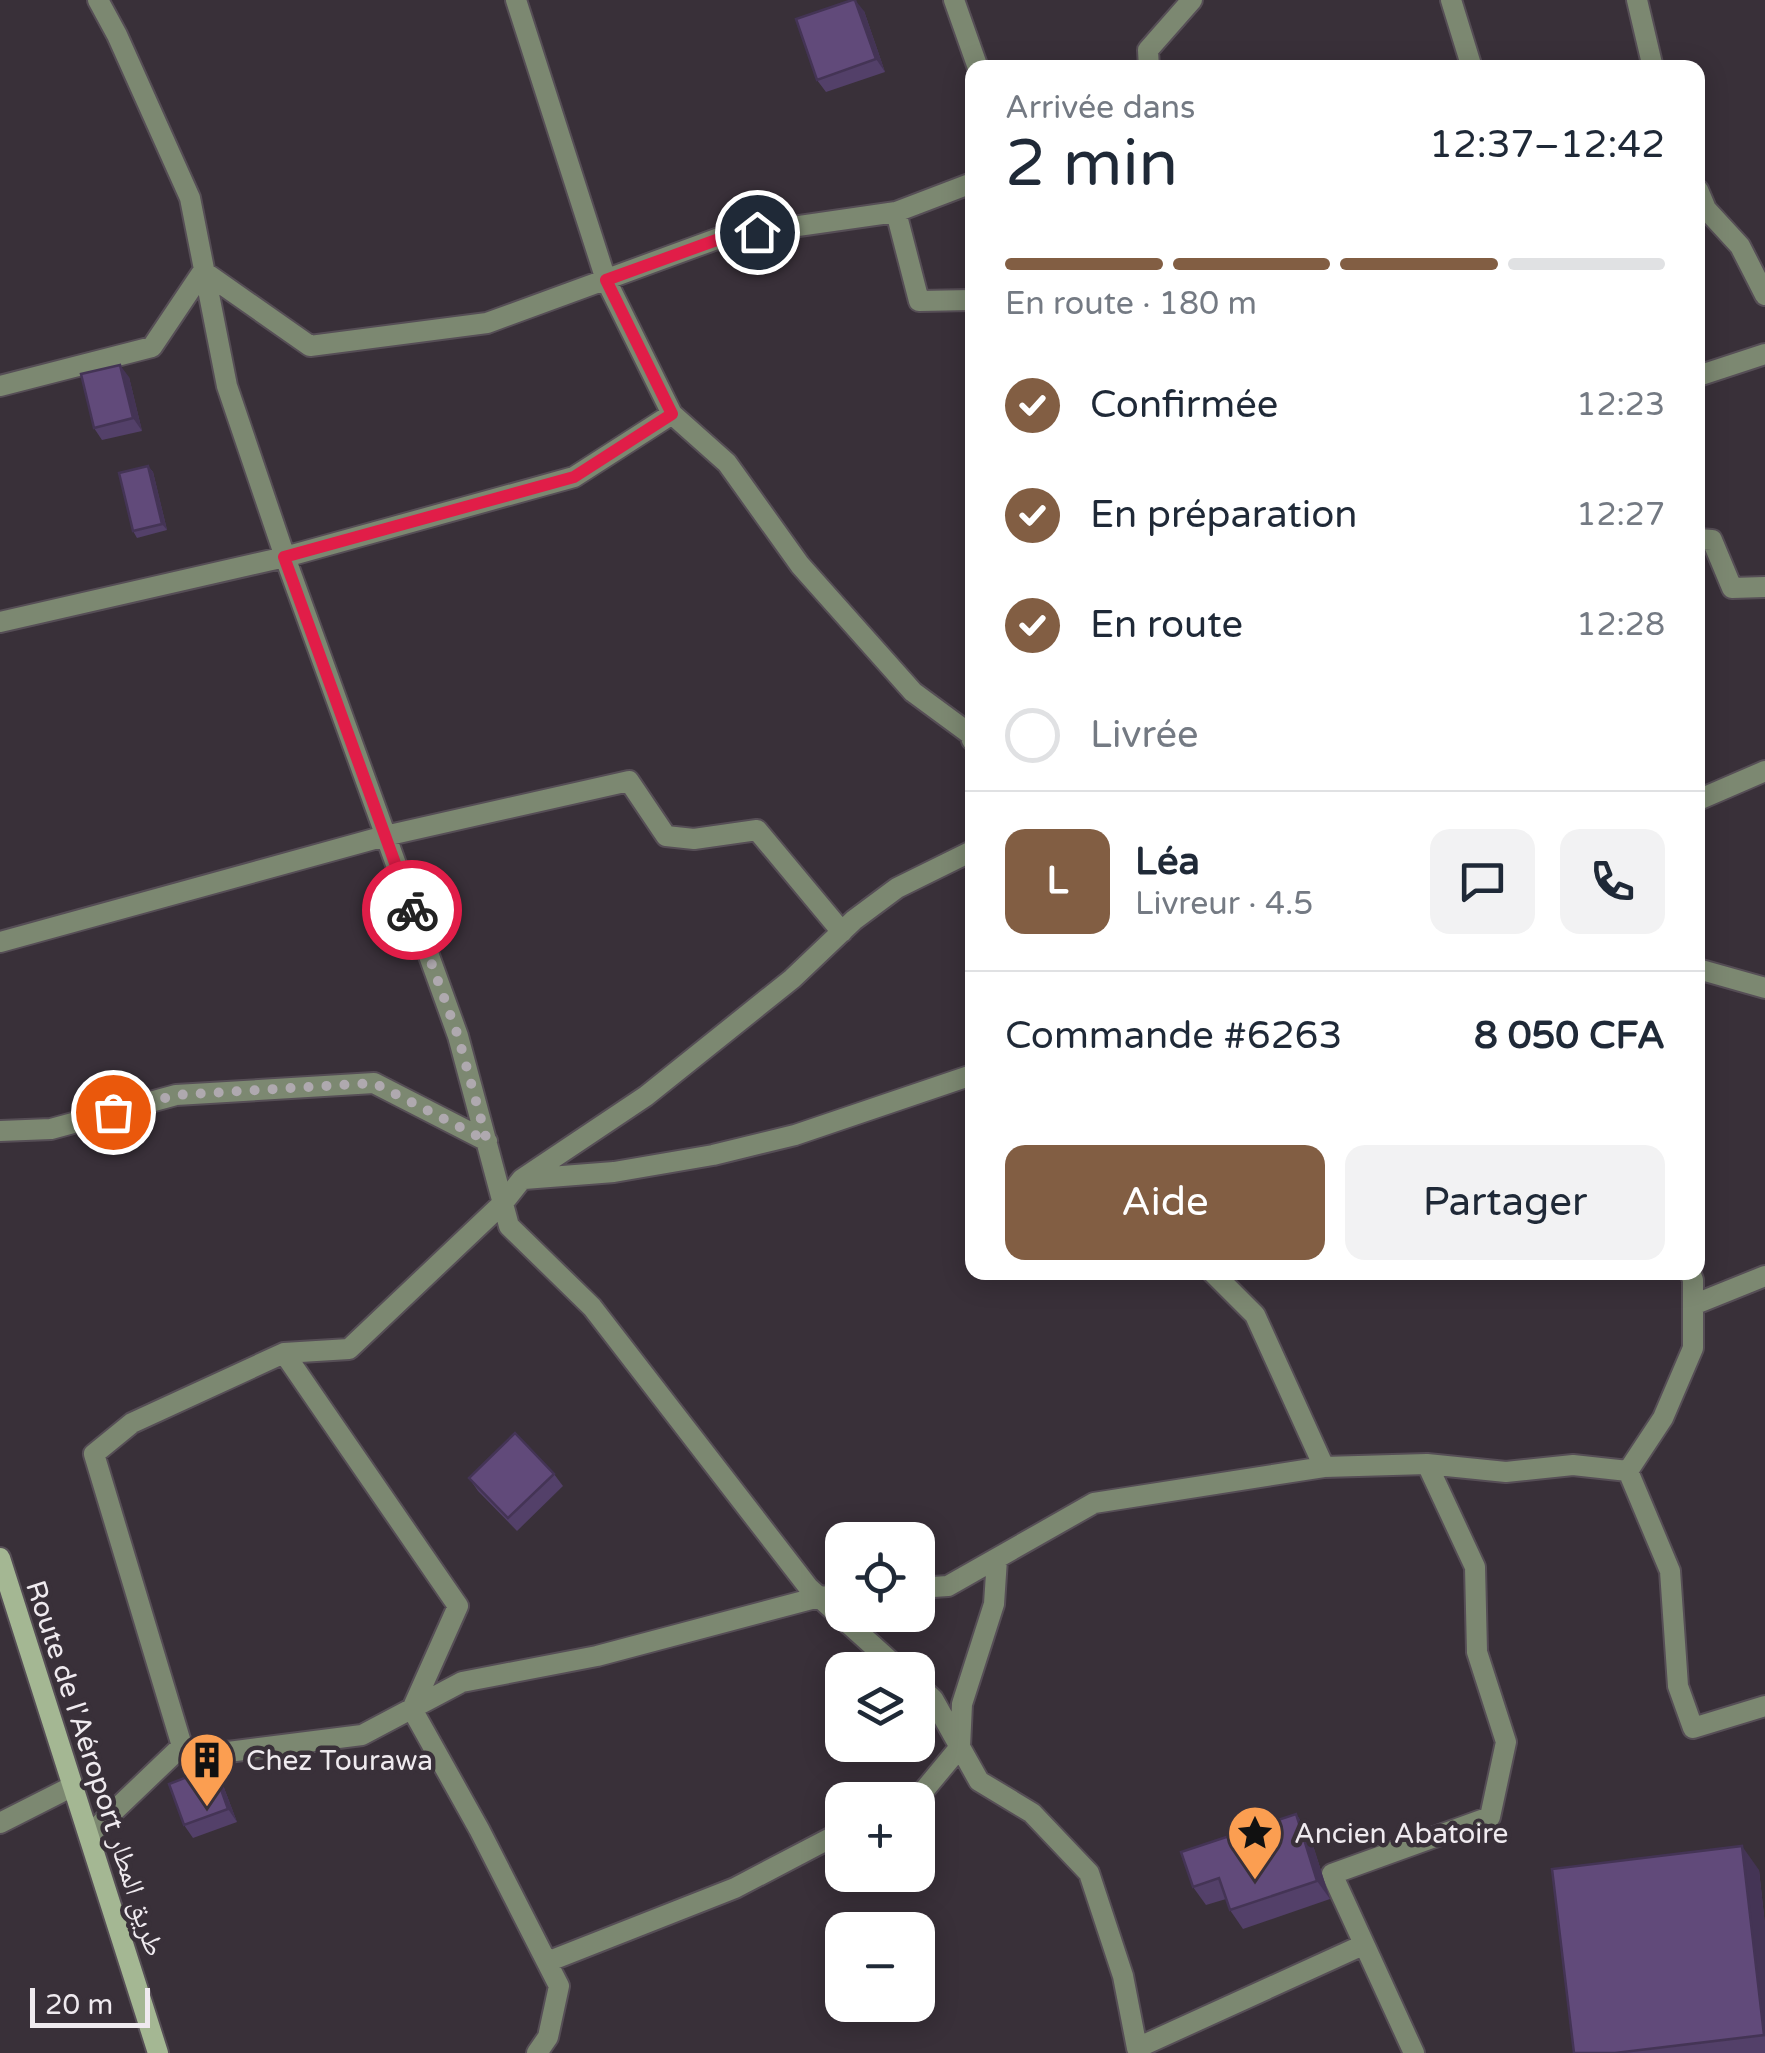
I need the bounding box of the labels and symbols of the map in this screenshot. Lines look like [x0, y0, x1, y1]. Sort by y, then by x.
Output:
pin [715, 190, 800, 275]
courier [362, 860, 462, 960]
pin [71, 1070, 156, 1155]
street label: Route de l'Aéroport طريق المطار [18, 1576, 172, 1960]
building icon: Chez Tourawa [177, 1730, 237, 1809]
place label: Chez Tourawa [246, 1744, 433, 1778]
place icon: Ancien Abatoire [1225, 1803, 1285, 1882]
place label: Ancien Abatoire [1294, 1817, 1508, 1851]
scale bar [30, 1983, 150, 2028]

